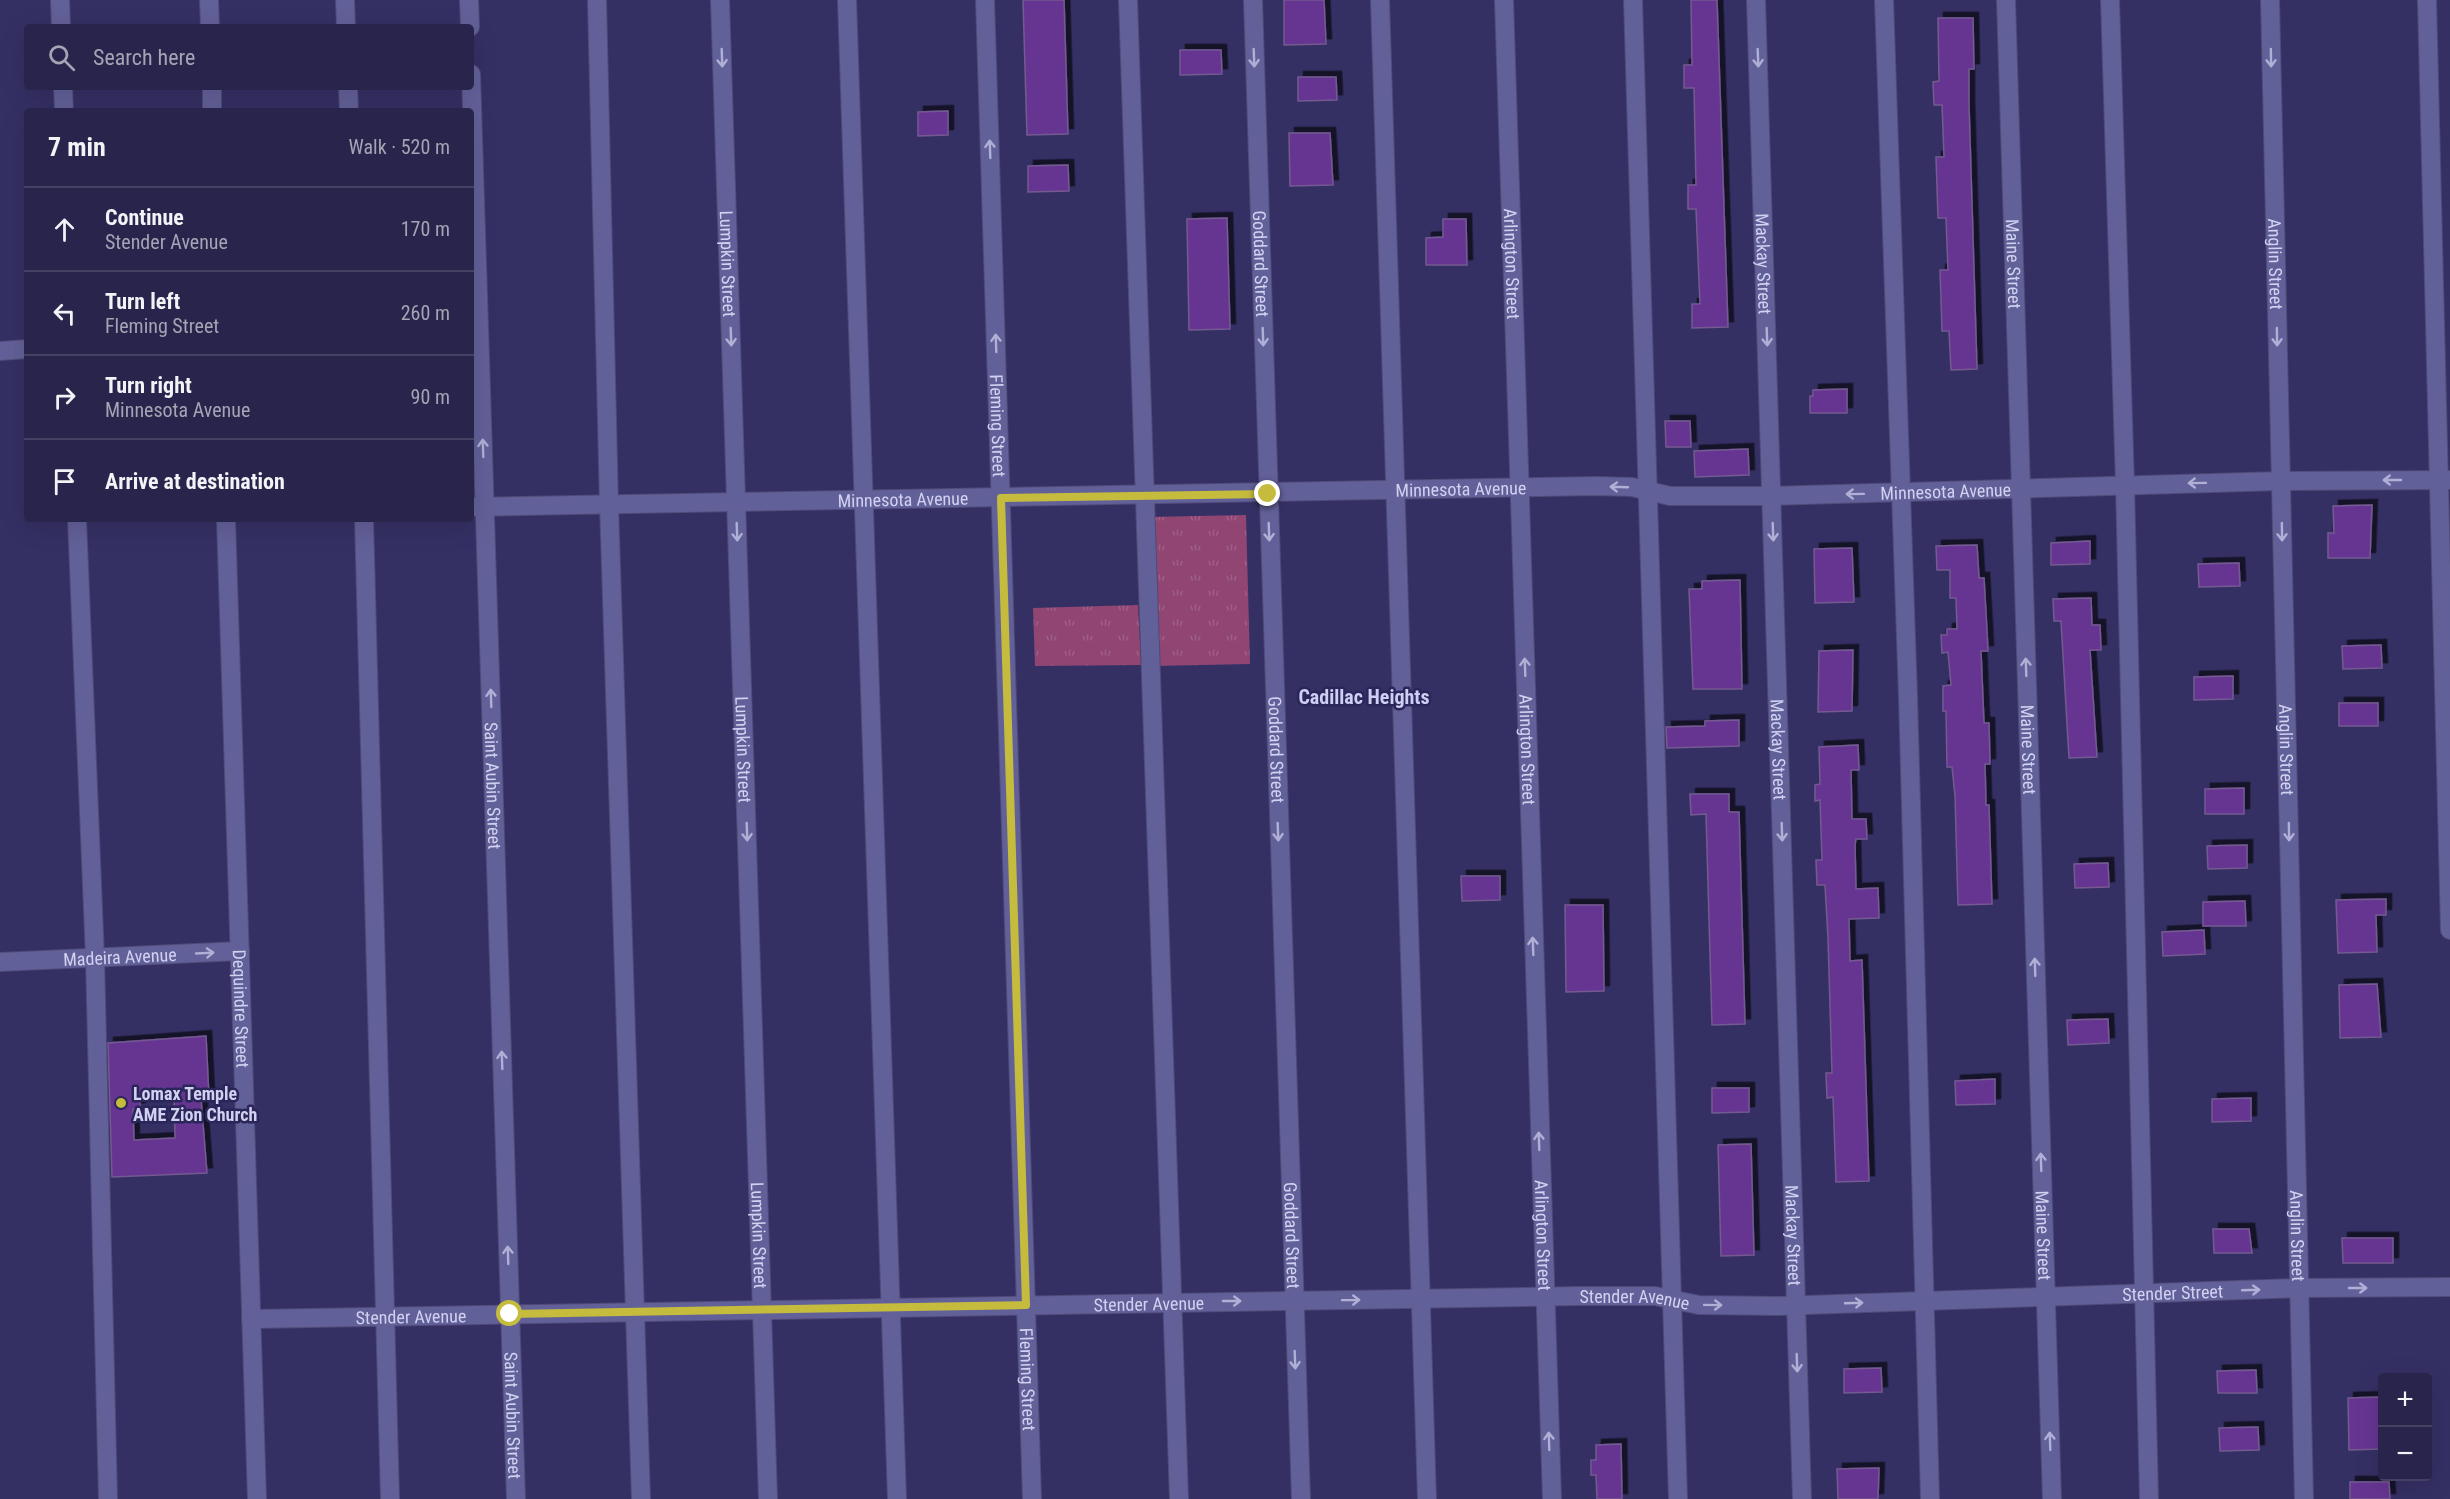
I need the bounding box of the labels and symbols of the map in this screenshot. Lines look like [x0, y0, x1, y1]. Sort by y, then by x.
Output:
one-way arrow [717, 48, 728, 68]
one-way arrow [1249, 48, 1260, 68]
one-way arrow [1752, 48, 1764, 68]
one-way arrow [2265, 48, 2277, 68]
one-way arrow [984, 139, 996, 159]
street label: Arlington Street [1500, 208, 1525, 320]
street label: Lumpkin Street [716, 210, 741, 318]
street label: Goddard Street [1249, 210, 1274, 318]
street label: Mackay Street [1752, 213, 1776, 315]
street label: Anglin Street [2264, 218, 2288, 310]
street label: Maine Street [2002, 219, 2026, 309]
one-way arrow [725, 327, 737, 347]
one-way arrow [1257, 327, 1269, 347]
one-way arrow [1761, 327, 1773, 347]
one-way arrow [2272, 327, 2283, 347]
one-way arrow [990, 334, 1002, 354]
street label: Fleming Street [986, 374, 1010, 478]
one-way arrow [477, 439, 488, 459]
one-way arrow [2382, 474, 2402, 486]
street label: Minnesota Avenue [1395, 477, 1526, 500]
one-way arrow [2187, 477, 2207, 489]
street label: Minnesota Avenue [1880, 478, 2011, 503]
route end [1254, 480, 1280, 506]
one-way arrow [1610, 481, 1630, 492]
street label: Minnesota Avenue [837, 487, 969, 511]
one-way arrow [1845, 489, 1865, 500]
one-way arrow [731, 522, 743, 542]
one-way arrow [1263, 522, 1275, 542]
one-way arrow [1768, 522, 1779, 542]
one-way arrow [2276, 522, 2287, 542]
one-way arrow [1519, 657, 1531, 677]
one-way arrow [2020, 657, 2031, 677]
district label: Cadillac Heights [1298, 685, 1430, 709]
one-way arrow [485, 688, 496, 708]
street label: Arlington Street [1516, 694, 1540, 805]
street label: Lumpkin Street [732, 696, 756, 803]
street label: Goddard Street [1265, 696, 1289, 803]
street label: Mackay Street [1767, 699, 1791, 800]
street label: Maine Street [2017, 704, 2041, 795]
street label: Anglin Street [2275, 704, 2299, 796]
street label: Saint Aubin Street [481, 722, 506, 850]
one-way arrow [741, 822, 752, 842]
one-way arrow [1273, 822, 1284, 842]
one-way arrow [1776, 822, 1788, 842]
one-way arrow [2283, 822, 2294, 842]
one-way arrow [1528, 936, 1539, 956]
street label: Madeira Avenue [63, 943, 177, 970]
one-way arrow [195, 947, 215, 958]
street label: Dequindre Street [229, 949, 254, 1068]
one-way arrow [2029, 957, 2041, 977]
one-way arrow [497, 1051, 508, 1071]
place label: Lomax Temple AME Zion Church [133, 1083, 257, 1125]
marker: Lomax Temple AME Zion Church [114, 1096, 128, 1110]
one-way arrow [1534, 1131, 1545, 1151]
one-way arrow [2035, 1152, 2047, 1172]
street label: Arlington Street [1531, 1180, 1556, 1291]
street label: Lumpkin Street [747, 1182, 772, 1289]
street label: Goddard Street [1280, 1182, 1305, 1289]
street label: Mackay Street [1782, 1185, 1806, 1286]
street label: Maine Street [2032, 1190, 2056, 1281]
street label: Anglin Street [2286, 1190, 2310, 1282]
one-way arrow [503, 1246, 514, 1266]
street label: Stender Street [2122, 1280, 2223, 1305]
one-way arrow [2347, 1282, 2367, 1294]
one-way arrow [2240, 1284, 2260, 1295]
street label: Stender Avenue [1579, 1286, 1692, 1313]
street label: Stender Avenue [1093, 1292, 1204, 1315]
one-way arrow [1341, 1294, 1361, 1306]
one-way arrow [1221, 1296, 1241, 1307]
one-way arrow [1843, 1297, 1863, 1309]
one-way arrow [1703, 1299, 1723, 1311]
route start [496, 1300, 522, 1326]
street label: Stender Avenue [355, 1305, 466, 1328]
street label: Fleming Street [1016, 1328, 1040, 1431]
one-way arrow [1290, 1349, 1301, 1369]
street label: Saint Aubin Street [501, 1351, 526, 1479]
one-way arrow [1792, 1353, 1803, 1373]
one-way arrow [1544, 1431, 1555, 1451]
one-way arrow [2045, 1431, 2056, 1451]

